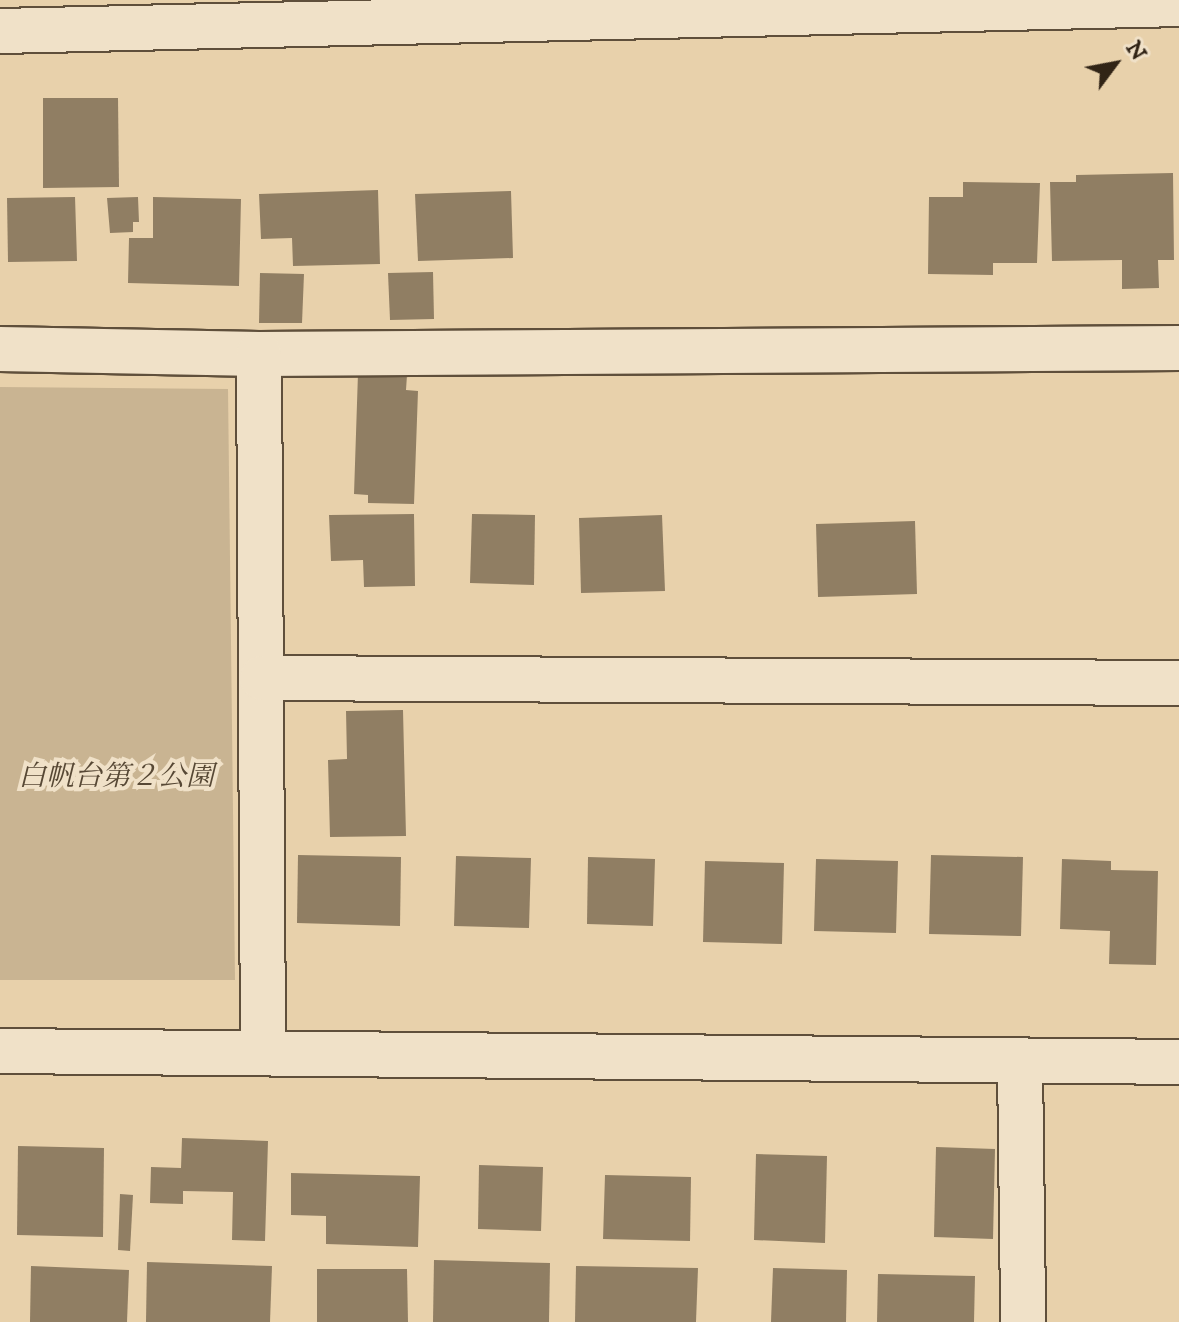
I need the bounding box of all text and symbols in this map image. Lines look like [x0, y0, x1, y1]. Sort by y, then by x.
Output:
north arrow [1075, 24, 1155, 104]
text: N [1120, 36, 1152, 66]
park label: 白帆台第２公園 [18, 760, 214, 794]

